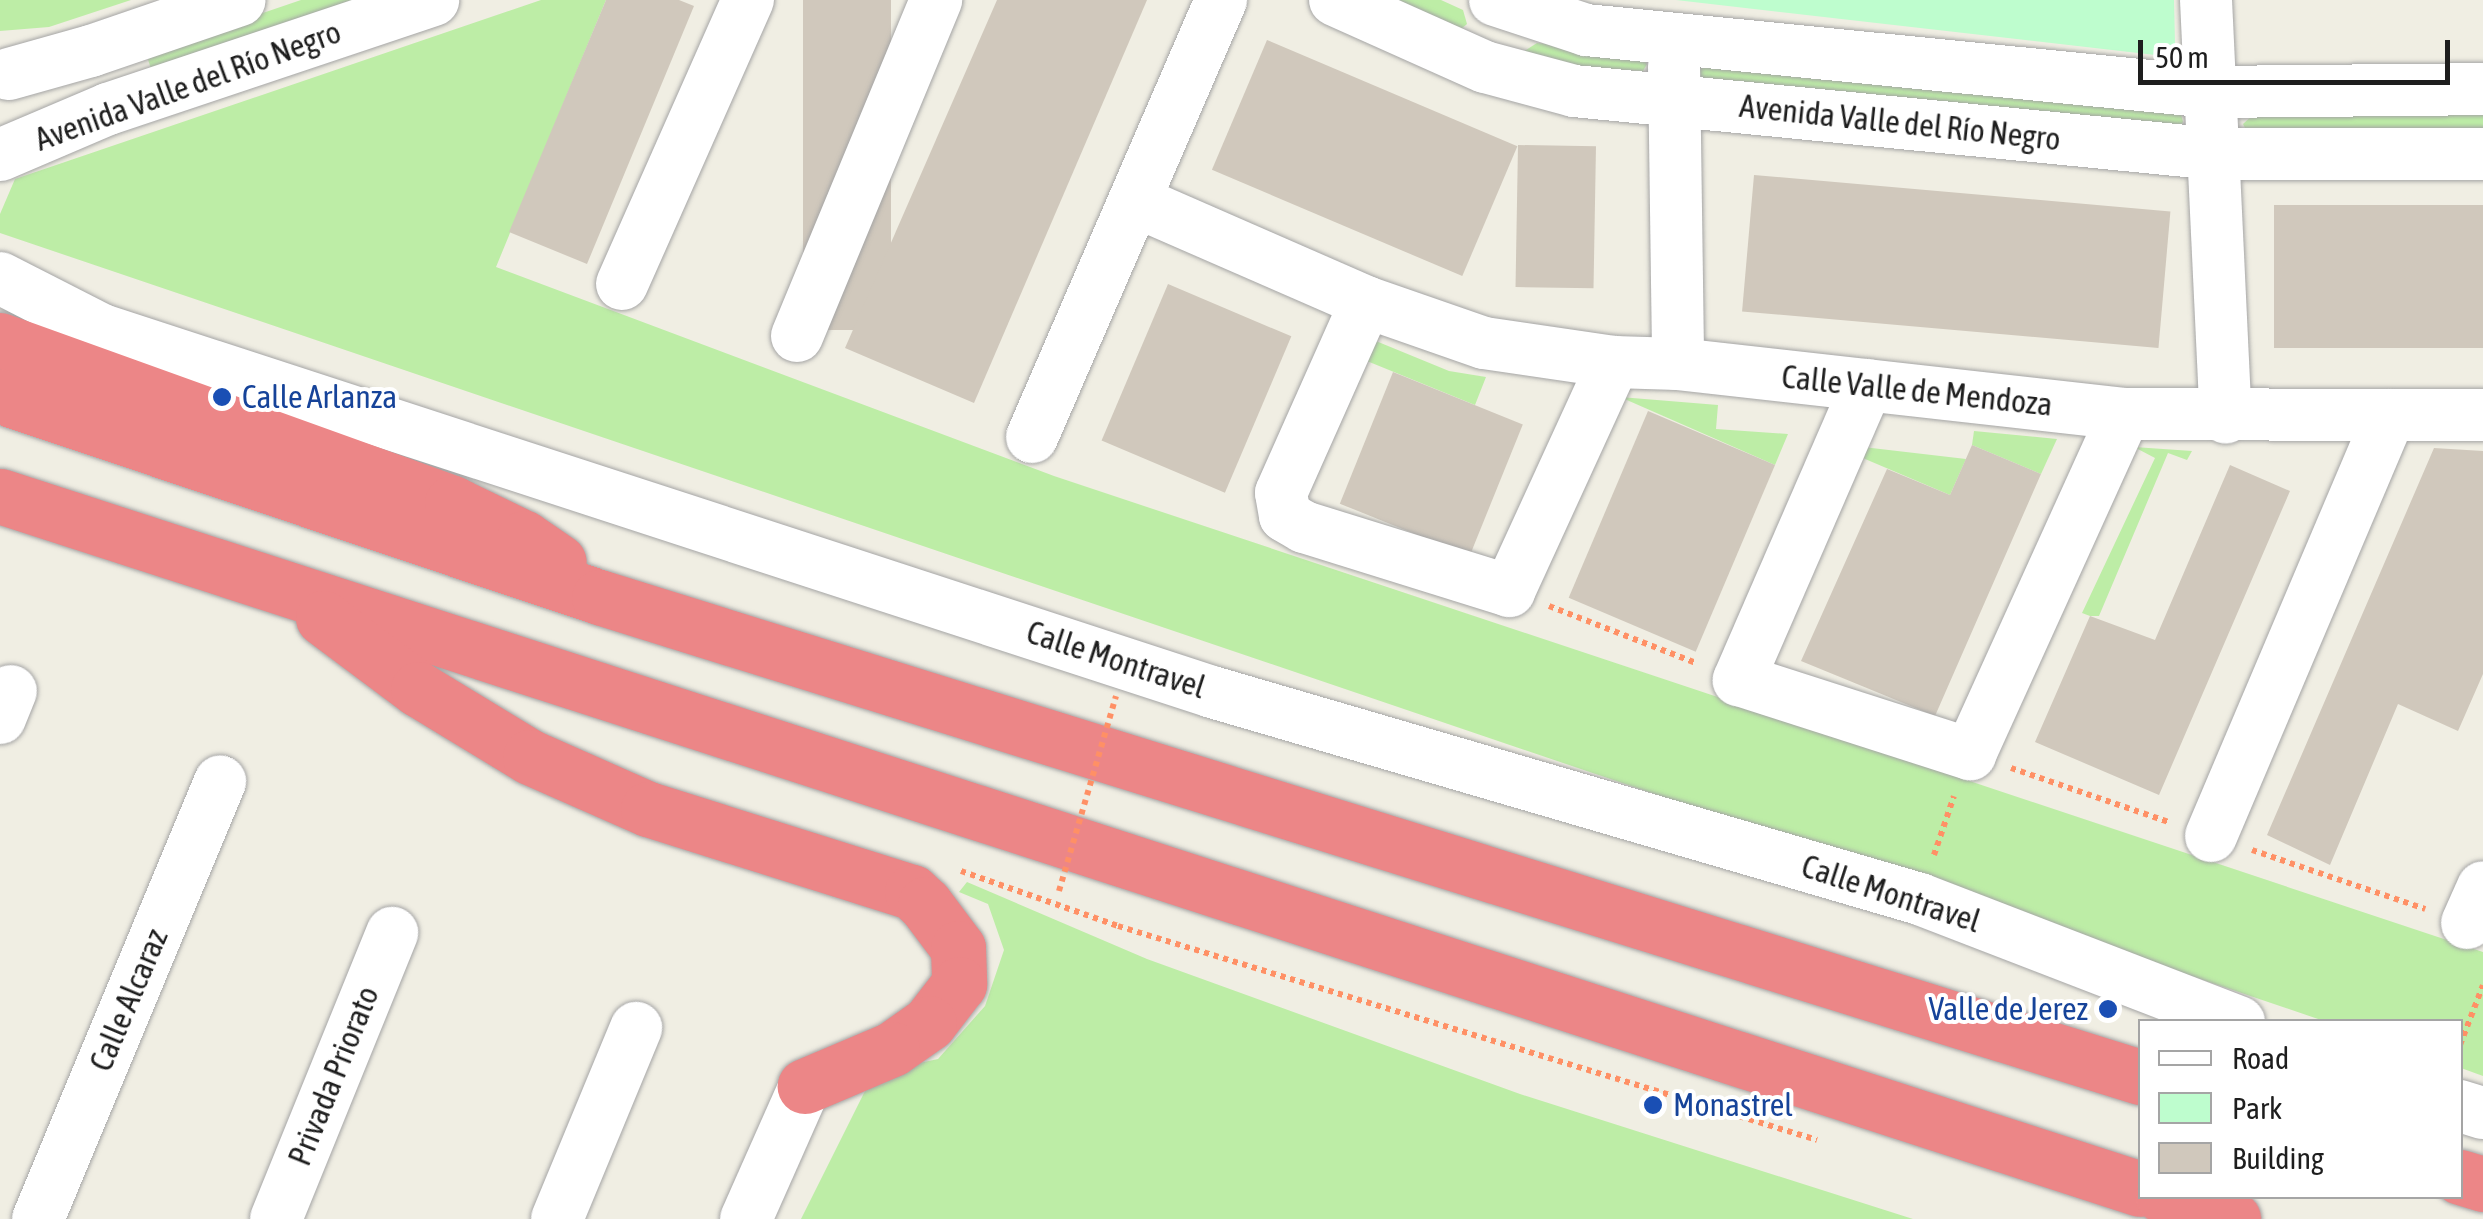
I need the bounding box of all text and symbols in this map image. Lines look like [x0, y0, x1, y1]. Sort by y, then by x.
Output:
street label: Avenida Valle del Río Negro [30, 13, 346, 159]
scale bar [2143, 20, 2456, 82]
text: 50 m [2155, 40, 2209, 74]
street label: Avenida Valle del Río Negro [1738, 87, 2062, 159]
street label: Calle Valle de Mendoza [1780, 358, 2054, 424]
place label: Calle Arlanza [242, 378, 397, 416]
marker: Calle Arlanza [211, 386, 233, 408]
street label: Calle Montravel [1022, 613, 1210, 707]
street label: Calle Montravel [1797, 847, 1985, 941]
street label: Calle Alcaraz [82, 923, 176, 1077]
street label: Privada Priorato [281, 981, 387, 1171]
place label: Valle de Jerez [1929, 990, 2088, 1028]
marker: Valle de Jerez [2097, 998, 2119, 1020]
legend [2138, 1019, 2463, 1199]
text: Road [2232, 1041, 2289, 1075]
place label: Monastrel [1673, 1086, 1793, 1124]
text: Park [2232, 1091, 2282, 1125]
marker: Monastrel [1642, 1094, 1664, 1116]
text: Building [2232, 1141, 2324, 1175]

